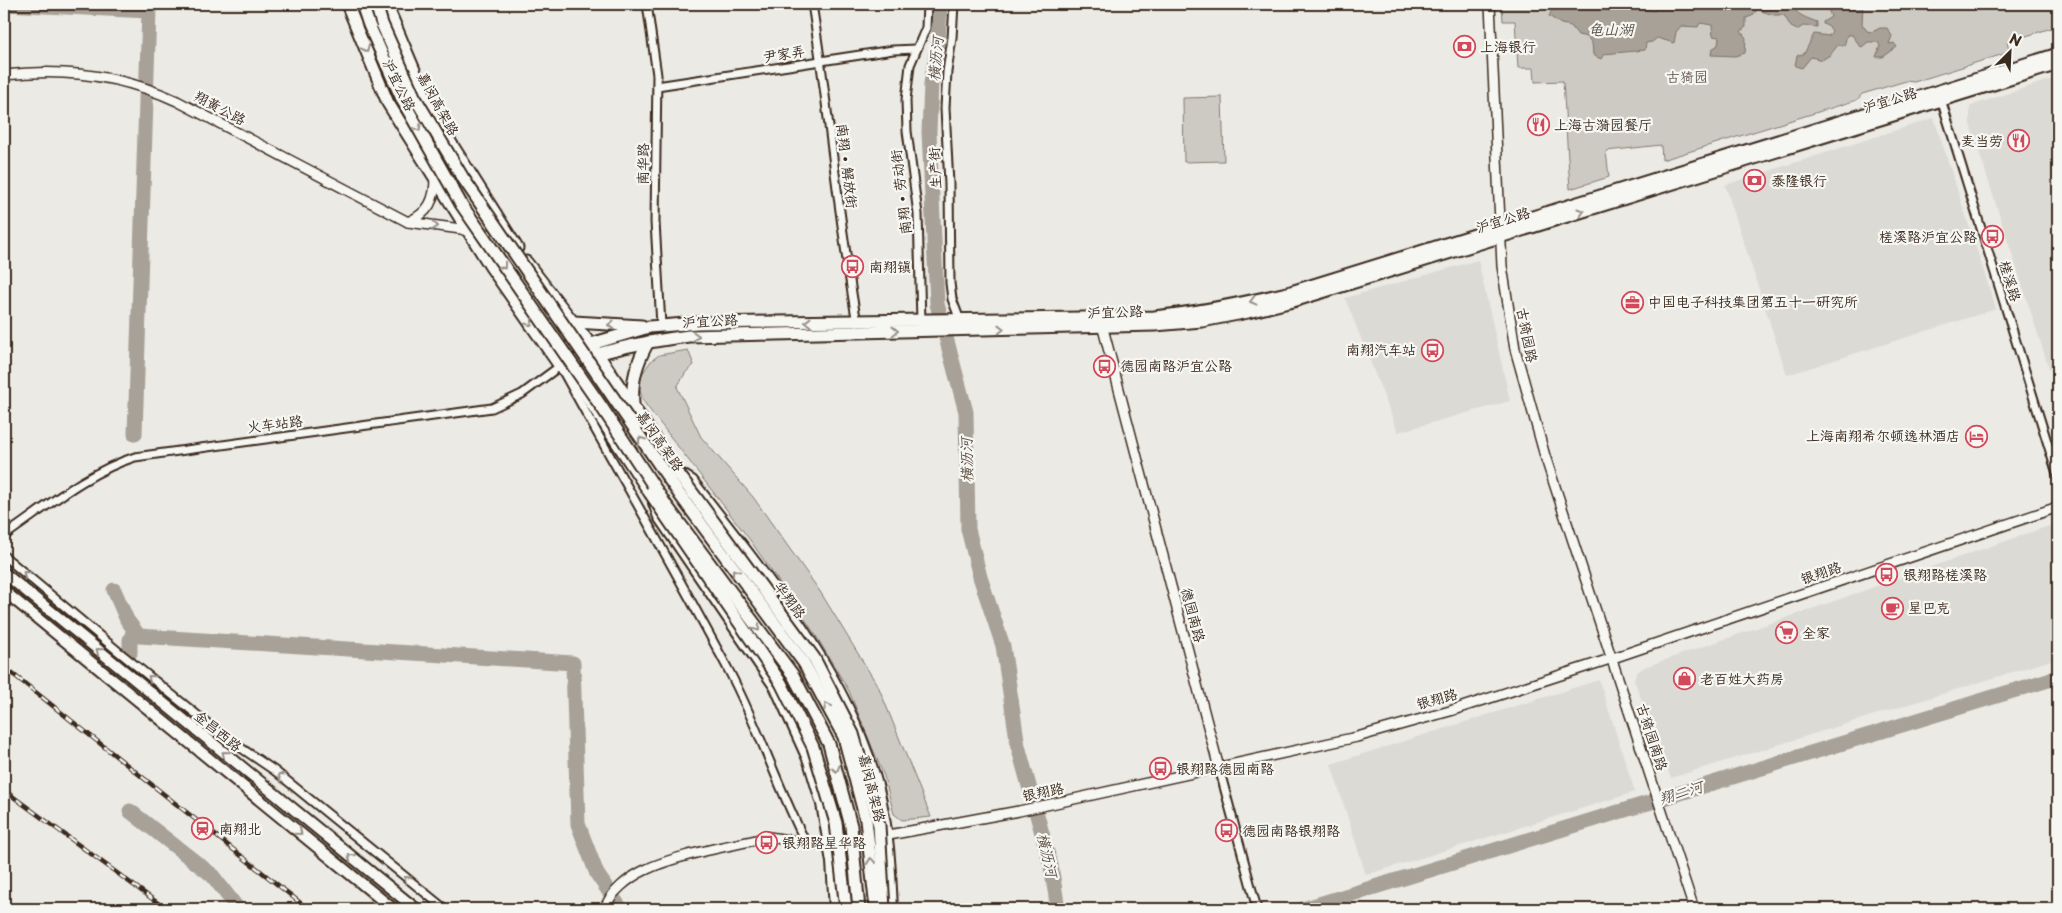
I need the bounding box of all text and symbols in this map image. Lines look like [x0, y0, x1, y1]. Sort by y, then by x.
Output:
water label: 龟山湖 [1588, 17, 1635, 40]
north arrow [1984, 28, 2034, 78]
text: N [2006, 28, 2025, 52]
water label: 横沥河 [921, 32, 948, 82]
bank icon: 上海银行 [1452, 35, 1476, 59]
place label: 上海银行 [1480, 36, 1536, 57]
street label: 尹家弄 [762, 40, 806, 67]
one-way arrow [359, 44, 370, 53]
street label: 沪宜公路 [378, 55, 421, 115]
park label: 古猗园 [1666, 66, 1708, 87]
street label: 嘉闵高架路 [412, 68, 465, 139]
street label: 沪宜公路 [1860, 81, 1920, 118]
street label: 翔黄公路 [191, 85, 250, 130]
restaurant icon: 上海古漪园餐厅 [1526, 113, 1550, 137]
place label: 上海古漪园餐厅 [1554, 114, 1652, 135]
one-way arrow [412, 122, 422, 131]
street label: 南翔 • 解放街 [832, 122, 863, 210]
restaurant icon: 麦当劳 [2007, 129, 2031, 153]
place label: 麦当劳 [1961, 130, 2003, 151]
street label: 南华路 [632, 143, 653, 185]
street label: 生产街 [923, 147, 946, 190]
street label: 南翔 • 劳动街 [885, 148, 916, 236]
bank icon: 泰隆银行 [1743, 169, 1767, 193]
place label: 泰隆银行 [1771, 170, 1827, 191]
street label: 沪宜公路 [1473, 201, 1533, 238]
one-way arrow [1576, 207, 1585, 217]
one-way arrow [431, 220, 439, 231]
bus stop icon: 槎溪路沪宜公路 [1981, 225, 2005, 249]
place label: 槎溪路沪宜公路 [1879, 226, 1977, 247]
bus stop icon: 南翔镇 [841, 255, 865, 279]
place label: 南翔镇 [869, 256, 911, 277]
street label: 槎溪路 [1994, 258, 2027, 304]
one-way arrow [497, 261, 507, 270]
office icon: 中国电子科技集团第五十一研究所 [1620, 290, 1644, 314]
place label: 中国电子科技集团第五十一研究所 [1648, 291, 1858, 312]
one-way arrow [1248, 295, 1257, 306]
street label: 沪宜公路 [1087, 300, 1143, 323]
street label: 古猗园路 [1512, 305, 1543, 364]
street label: 沪宜公路 [681, 309, 738, 332]
one-way arrow [524, 317, 533, 326]
one-way arrow [804, 317, 812, 327]
one-way arrow [607, 320, 615, 330]
one-way arrow [998, 324, 1006, 334]
one-way arrow [892, 326, 899, 336]
one-way arrow [693, 331, 701, 341]
bus stop icon: 南翔汽车站 [1420, 338, 1444, 362]
place label: 南翔汽车站 [1346, 339, 1416, 360]
bus stop icon: 德园南路沪宜公路 [1092, 354, 1116, 378]
place label: 德园南路沪宜公路 [1120, 355, 1232, 376]
street label: 嘉闵高架路 [632, 406, 689, 475]
street label: 火车站路 [246, 410, 304, 437]
hotel icon: 上海南翔希尔顿逸林酒店 [1964, 424, 1988, 448]
place label: 上海南翔希尔顿逸林酒店 [1806, 425, 1960, 446]
water label: 横沥河 [954, 434, 977, 483]
one-way arrow [638, 436, 647, 446]
street label: 银翔路 [1798, 556, 1844, 589]
bus stop icon: 银翔路槎溪路 [1875, 563, 1899, 587]
place label: 银翔路槎溪路 [1903, 564, 1987, 585]
one-way arrow [732, 568, 741, 578]
one-way arrow [23, 571, 32, 580]
street label: 华翔路 [770, 577, 811, 623]
street label: 德园南路 [1176, 585, 1211, 645]
cafe icon: 星巴克 [1880, 596, 1904, 620]
place label: 星巴克 [1908, 597, 1950, 618]
supermarket icon: 全家 [1774, 621, 1798, 645]
one-way arrow [751, 622, 760, 632]
place label: 全家 [1802, 622, 1830, 643]
one-way arrow [96, 648, 105, 657]
shop icon: 老百姓大药房 [1672, 667, 1696, 691]
place label: 老百姓大药房 [1700, 668, 1784, 689]
one-way arrow [148, 676, 157, 684]
street label: 银翔路 [1414, 683, 1460, 714]
street label: 古猗园南路 [1632, 700, 1673, 773]
one-way arrow [823, 702, 833, 711]
street label: 金昌西路 [190, 705, 247, 756]
one-way arrow [222, 751, 231, 760]
street label: 嘉闵高架路 [854, 751, 891, 824]
bus stop icon: 银翔路德园南路 [1148, 757, 1172, 781]
place label: 银翔路德园南路 [1176, 758, 1274, 779]
one-way arrow [830, 764, 841, 773]
one-way arrow [278, 773, 287, 781]
water label: 翔二河 [1656, 773, 1708, 809]
street label: 银翔路 [1020, 777, 1066, 806]
station icon: 南翔北 [191, 817, 215, 841]
place label: 南翔北 [219, 818, 261, 839]
bus stop icon: 德园南路银翔路 [1214, 819, 1238, 843]
place label: 德园南路银翔路 [1242, 820, 1340, 841]
one-way arrow [293, 827, 302, 835]
water label: 横沥河 [1032, 830, 1065, 882]
bus stop icon: 银翔路星华路 [754, 831, 778, 855]
place label: 银翔路星华路 [782, 832, 866, 853]
one-way arrow [348, 854, 357, 862]
one-way arrow [865, 856, 876, 864]
one-way arrow [403, 875, 412, 884]

